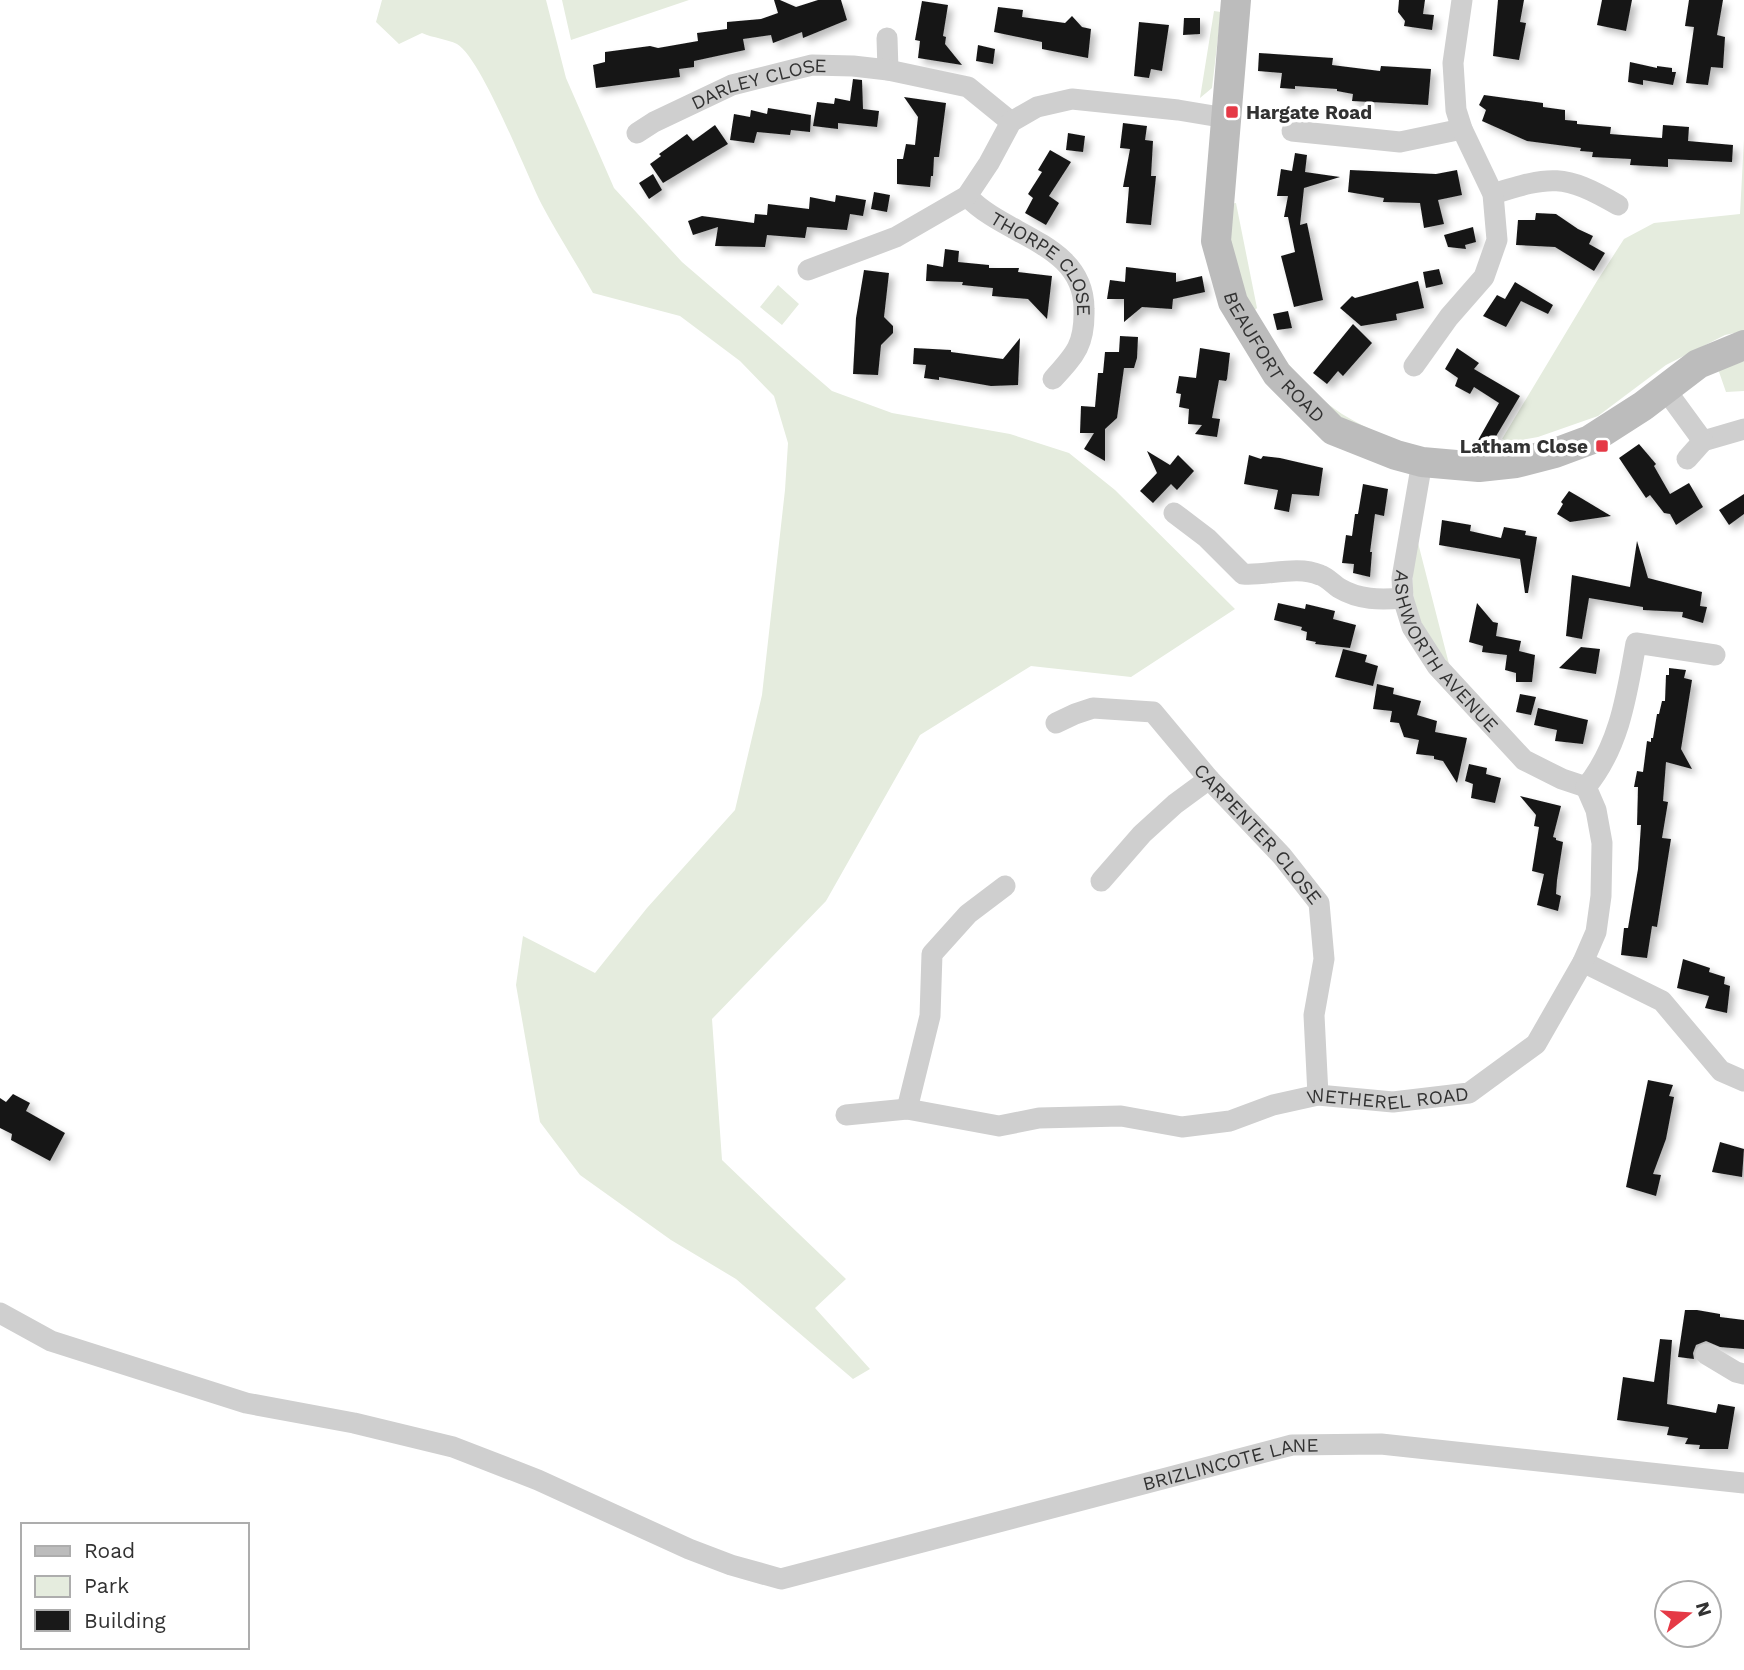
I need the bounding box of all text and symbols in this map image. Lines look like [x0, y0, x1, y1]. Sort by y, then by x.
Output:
street label: DARLEY CLOSE [687, 53, 827, 114]
place label: Hargate Road [1246, 101, 1372, 124]
marker: Hargate Road [1224, 104, 1240, 120]
street label: THORPE CLOSE [986, 206, 1096, 316]
street label: BEAUFORT ROAD [1219, 289, 1330, 427]
place label: Latham Close [1460, 435, 1588, 458]
marker: Latham Close [1594, 438, 1610, 454]
street label: ASHWORTH AVENUE [1390, 569, 1503, 736]
street label: CARPENTER CLOSE [1189, 759, 1327, 909]
street label: WETHEREL ROAD [1304, 1082, 1470, 1114]
street label: BRIZLINCOTE LANE [1140, 1433, 1319, 1495]
legend [21, 1523, 248, 1649]
text: Road [84, 1538, 135, 1563]
text: Park [84, 1573, 129, 1598]
north arrow [1653, 1579, 1723, 1649]
text: N [1691, 1599, 1717, 1619]
text: Building [84, 1608, 166, 1633]

